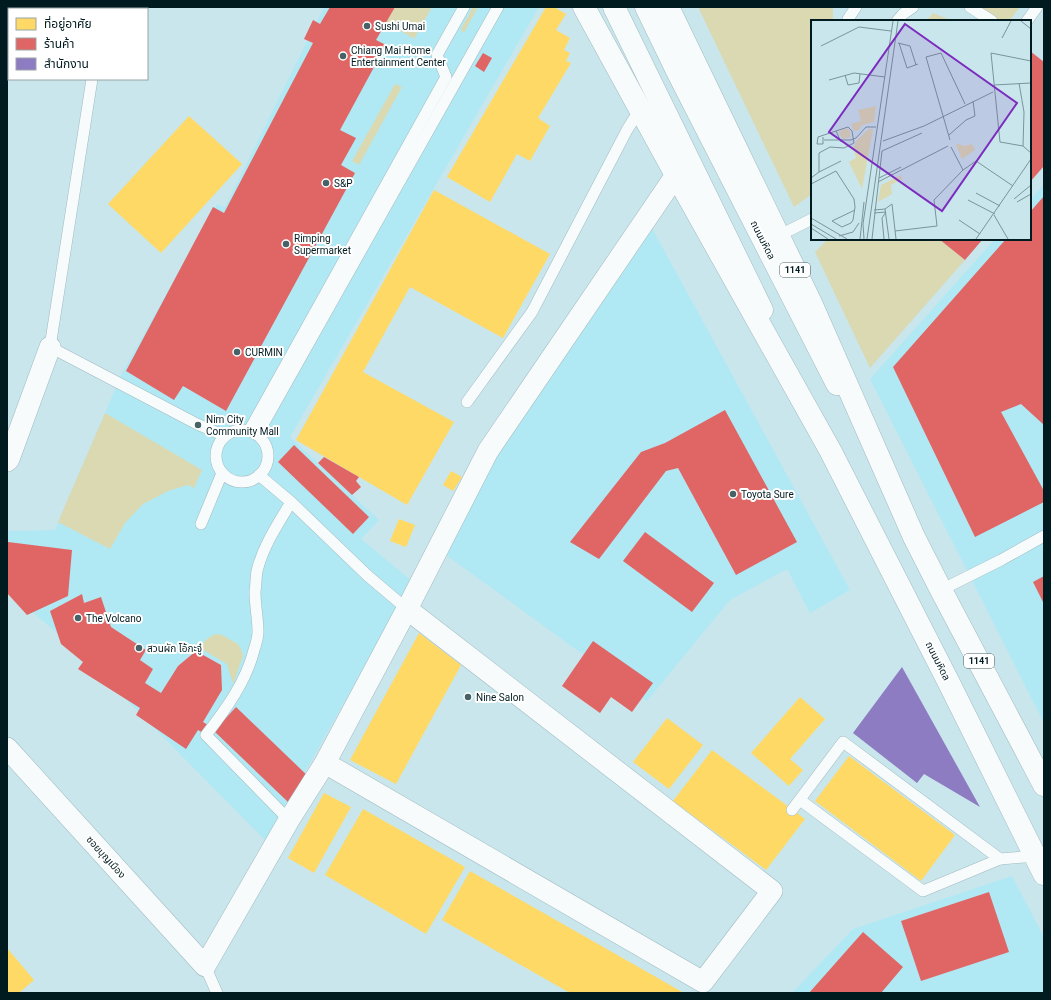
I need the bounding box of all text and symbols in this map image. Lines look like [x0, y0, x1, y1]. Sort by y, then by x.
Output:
legend [8, 8, 148, 80]
text: ที่อยู่อาศัย [44, 15, 92, 31]
inset map [811, 20, 1031, 240]
marker: Sushi Umai [362, 21, 372, 31]
place label: Sushi Umai [375, 21, 425, 32]
text: ร้านค้า [44, 37, 74, 51]
place label: Chiang Mai Home Entertainment Center [351, 45, 446, 68]
marker: Chiang Mai Home Entertainment Center [338, 51, 348, 61]
text: สำนักงาน [44, 57, 89, 71]
marker: S&P [321, 178, 331, 188]
place label: S&P [334, 178, 352, 189]
street label: ถนนมหิดล [749, 219, 777, 261]
place label: Rimping Supermarket [294, 233, 351, 256]
marker: Rimping Supermarket [281, 239, 291, 249]
road number: 1141 [780, 263, 810, 277]
marker: CURMIN [232, 347, 242, 357]
place label: CURMIN [245, 347, 283, 358]
place label: Nim City Community Mall [206, 414, 279, 437]
marker: Nim City Community Mall [193, 420, 203, 430]
marker: Toyota Sure [728, 489, 738, 499]
place label: Toyota Sure [741, 489, 794, 500]
marker: The Volcano [73, 613, 83, 623]
place label: The Volcano [86, 613, 142, 624]
street label: ถนนมหิดล [924, 640, 952, 682]
marker: สวนผัก โอ้กะจู๋ [134, 643, 144, 653]
place label: สวนผัก โอ้กะจู๋ [147, 643, 202, 655]
road number: 1141 [964, 654, 994, 668]
marker: Nine Salon [463, 692, 473, 702]
place label: Nine Salon [476, 692, 524, 703]
street label: ซอยบุญเมือง [84, 834, 128, 881]

